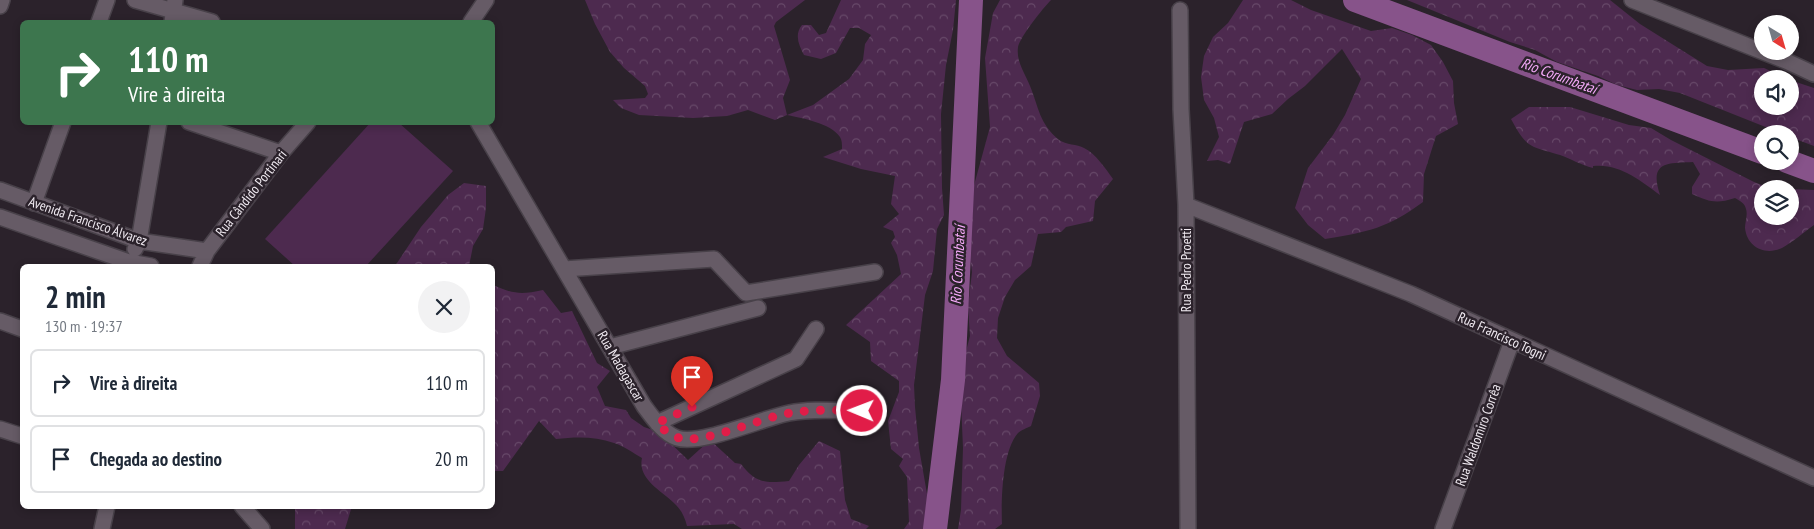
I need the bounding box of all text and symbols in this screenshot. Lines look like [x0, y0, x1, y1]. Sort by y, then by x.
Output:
north arrow [1754, 15, 1799, 60]
map controls [1754, 15, 1799, 225]
text: 110 m [128, 36, 209, 82]
icon: right [45, 40, 110, 105]
water label: Rio Corumbataí [1519, 53, 1602, 99]
button: sound [1754, 70, 1799, 115]
text: Vire à direita [128, 80, 225, 108]
button: search [1754, 125, 1799, 170]
street label: Rua Cândido Portinari [211, 146, 291, 240]
button: layers [1754, 180, 1799, 225]
street label: Avenida Francisco Álvarez [26, 192, 150, 250]
water label: Rio Corumbataí [946, 222, 969, 305]
street label: Rua Pedro Proetti [1177, 228, 1195, 312]
text: 2 min [45, 277, 106, 316]
button: close [418, 281, 470, 333]
street label: Rua Francisco Togni [1455, 308, 1549, 364]
text: 130 m · 19:37 [45, 316, 123, 336]
street label: Rua Madagascar [594, 328, 648, 405]
pin [671, 356, 713, 407]
icon: arrive [678, 363, 706, 391]
icon: right [47, 369, 75, 397]
text: Vire à direita [90, 371, 177, 395]
text: 110 m [426, 371, 468, 395]
street label: Rua Waldomiro Corrêa [1451, 382, 1505, 488]
position arrow [835, 384, 887, 436]
icon: arrive [47, 445, 75, 473]
text: Chegada ao destino [90, 447, 222, 471]
text: 20 m [435, 447, 468, 471]

